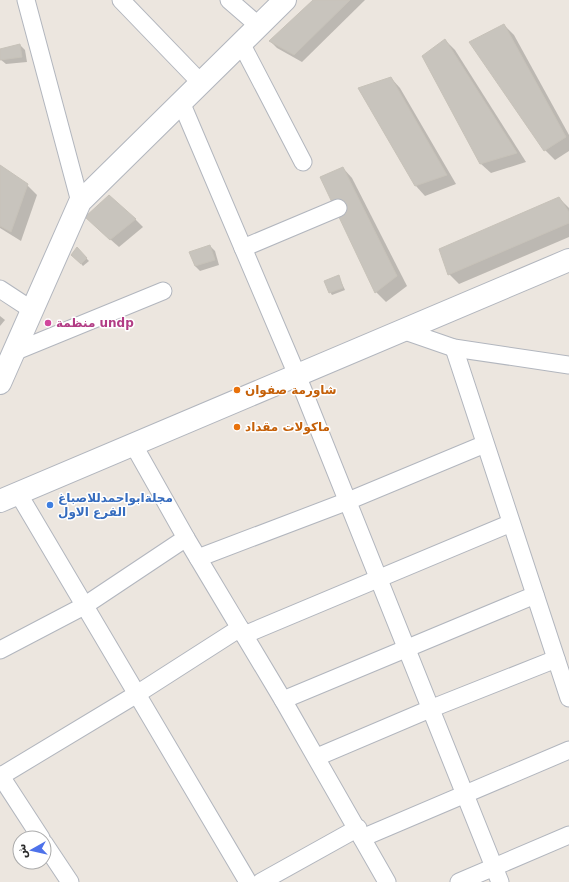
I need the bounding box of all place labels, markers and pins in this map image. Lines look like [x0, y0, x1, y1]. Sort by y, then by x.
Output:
place label: منظمة undp [56, 316, 134, 330]
marker: منظمة undp [43, 318, 53, 328]
place label: شاورمة صفوان [245, 383, 337, 398]
marker: شاورمة صفوان [232, 385, 242, 395]
place label: ماكولات مقداد [245, 420, 330, 435]
marker: ماكولات مقداد [232, 422, 242, 432]
place label: مجلةابواحمدللاصباغ الفرع الاول [58, 491, 173, 520]
marker: مجلةابواحمدللاصباغ الفرع الاول [45, 500, 55, 510]

